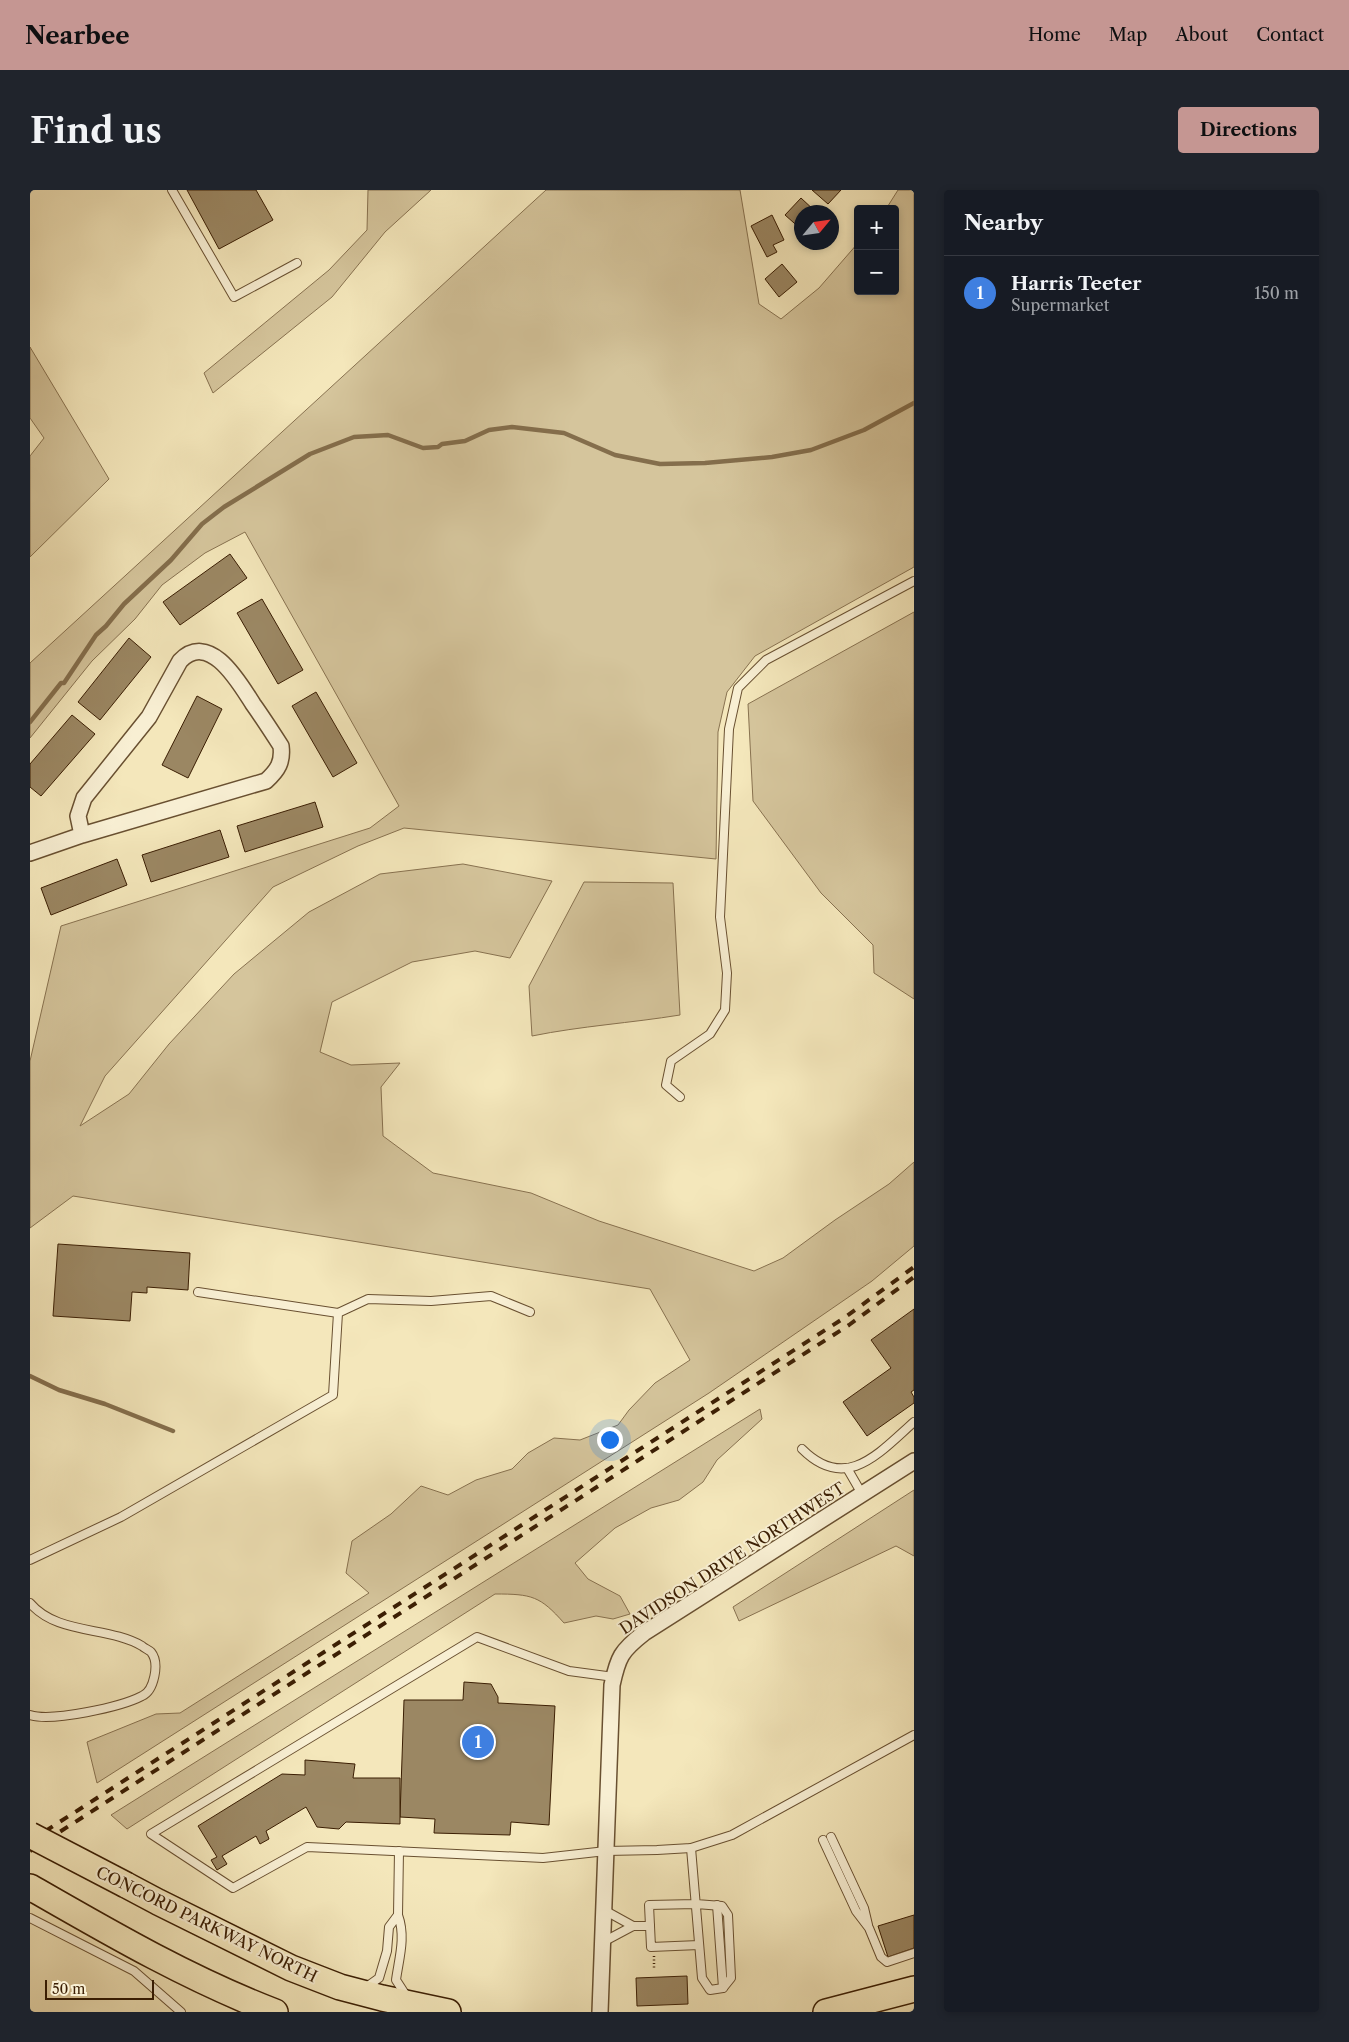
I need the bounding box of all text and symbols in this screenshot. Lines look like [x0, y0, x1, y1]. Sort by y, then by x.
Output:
text: Nearbee [25, 21, 130, 50]
text: Home [1028, 24, 1081, 46]
text: Map [1109, 24, 1147, 46]
text: About [1175, 24, 1228, 46]
text: Contact [1256, 24, 1324, 46]
button: Directions [1178, 107, 1319, 153]
text: Find us [30, 109, 162, 152]
north arrow [794, 205, 839, 250]
map controls [854, 205, 899, 295]
button: + [854, 205, 899, 250]
text: Nearby [964, 210, 1043, 235]
button: − [854, 250, 899, 295]
text: Harris Teeter [1011, 272, 1142, 295]
text: 1 [976, 283, 984, 303]
text: 150 m [1254, 283, 1299, 303]
text: Supermarket [1011, 295, 1109, 315]
your location [597, 1427, 623, 1453]
street label: DAVIDSON DRIVE NORTHWEST [616, 1478, 848, 1638]
pin: 1 [462, 1723, 494, 1761]
street label: CONCORD PARKWAY NORTH [93, 1862, 321, 1986]
scale bar [45, 1977, 154, 2000]
text: 50 m [52, 1980, 85, 1998]

